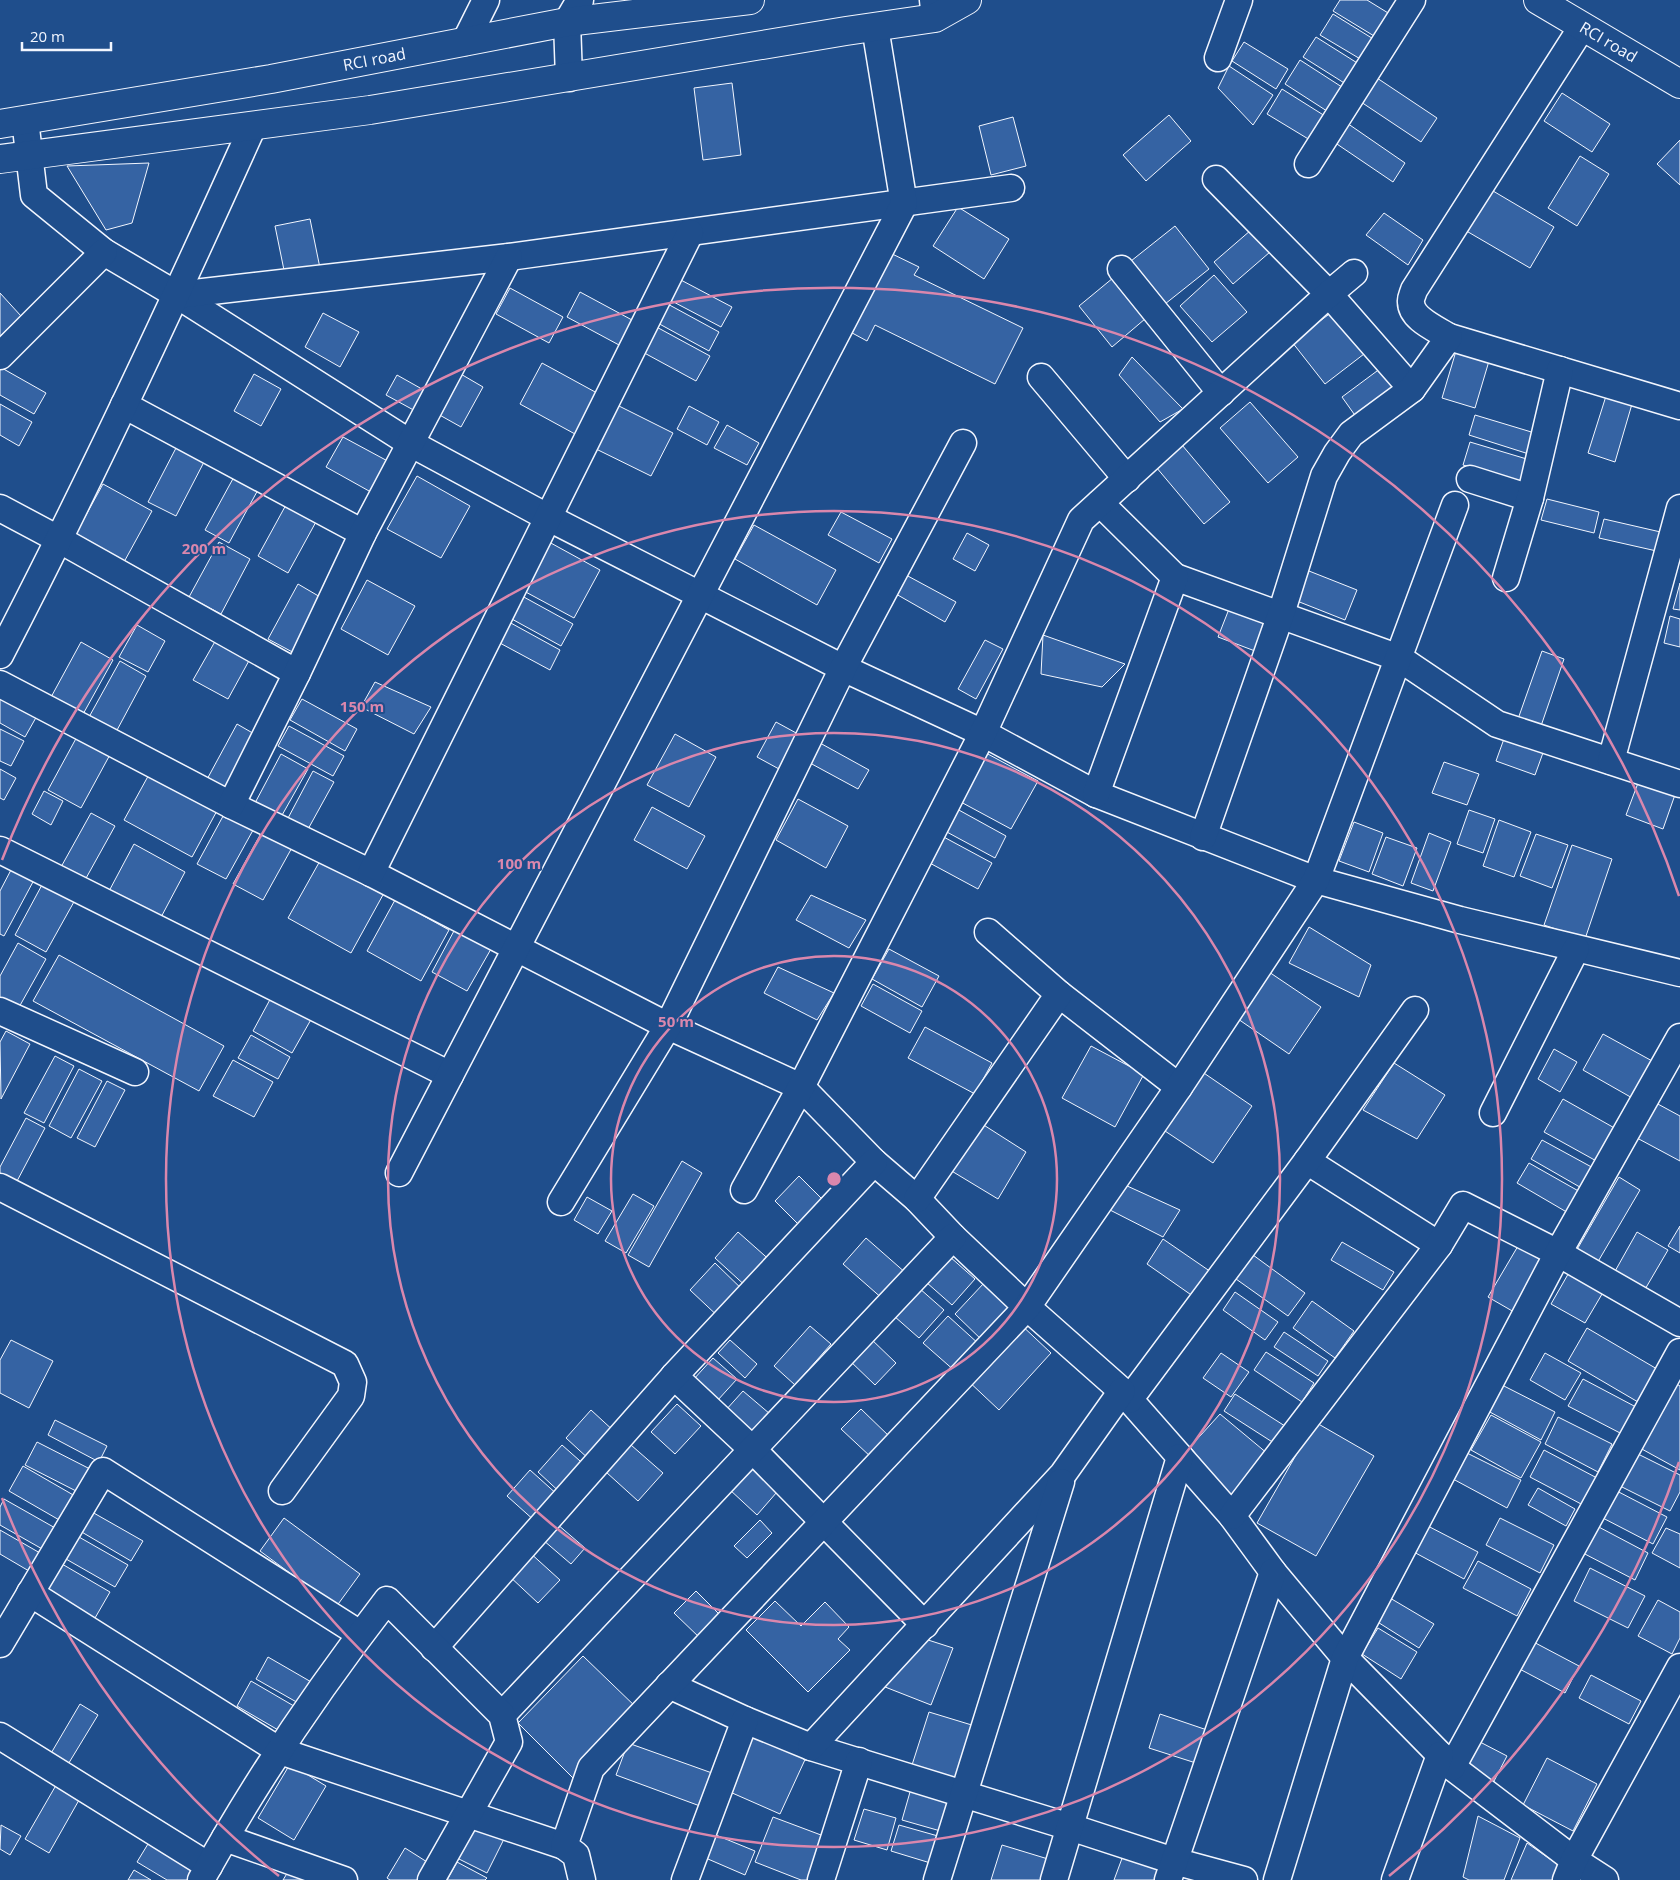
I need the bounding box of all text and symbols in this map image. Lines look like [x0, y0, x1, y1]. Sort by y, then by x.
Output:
street label: RCI road [1576, 16, 1641, 67]
scale bar [22, 20, 111, 52]
text: 20 m [30, 26, 65, 46]
street label: RCI road [341, 42, 408, 76]
text: 200 m [182, 538, 226, 558]
text: 150 m [340, 696, 384, 716]
text: 100 m [497, 853, 541, 873]
text: 50 m [658, 1011, 694, 1031]
centre of rings [825, 1170, 843, 1188]

